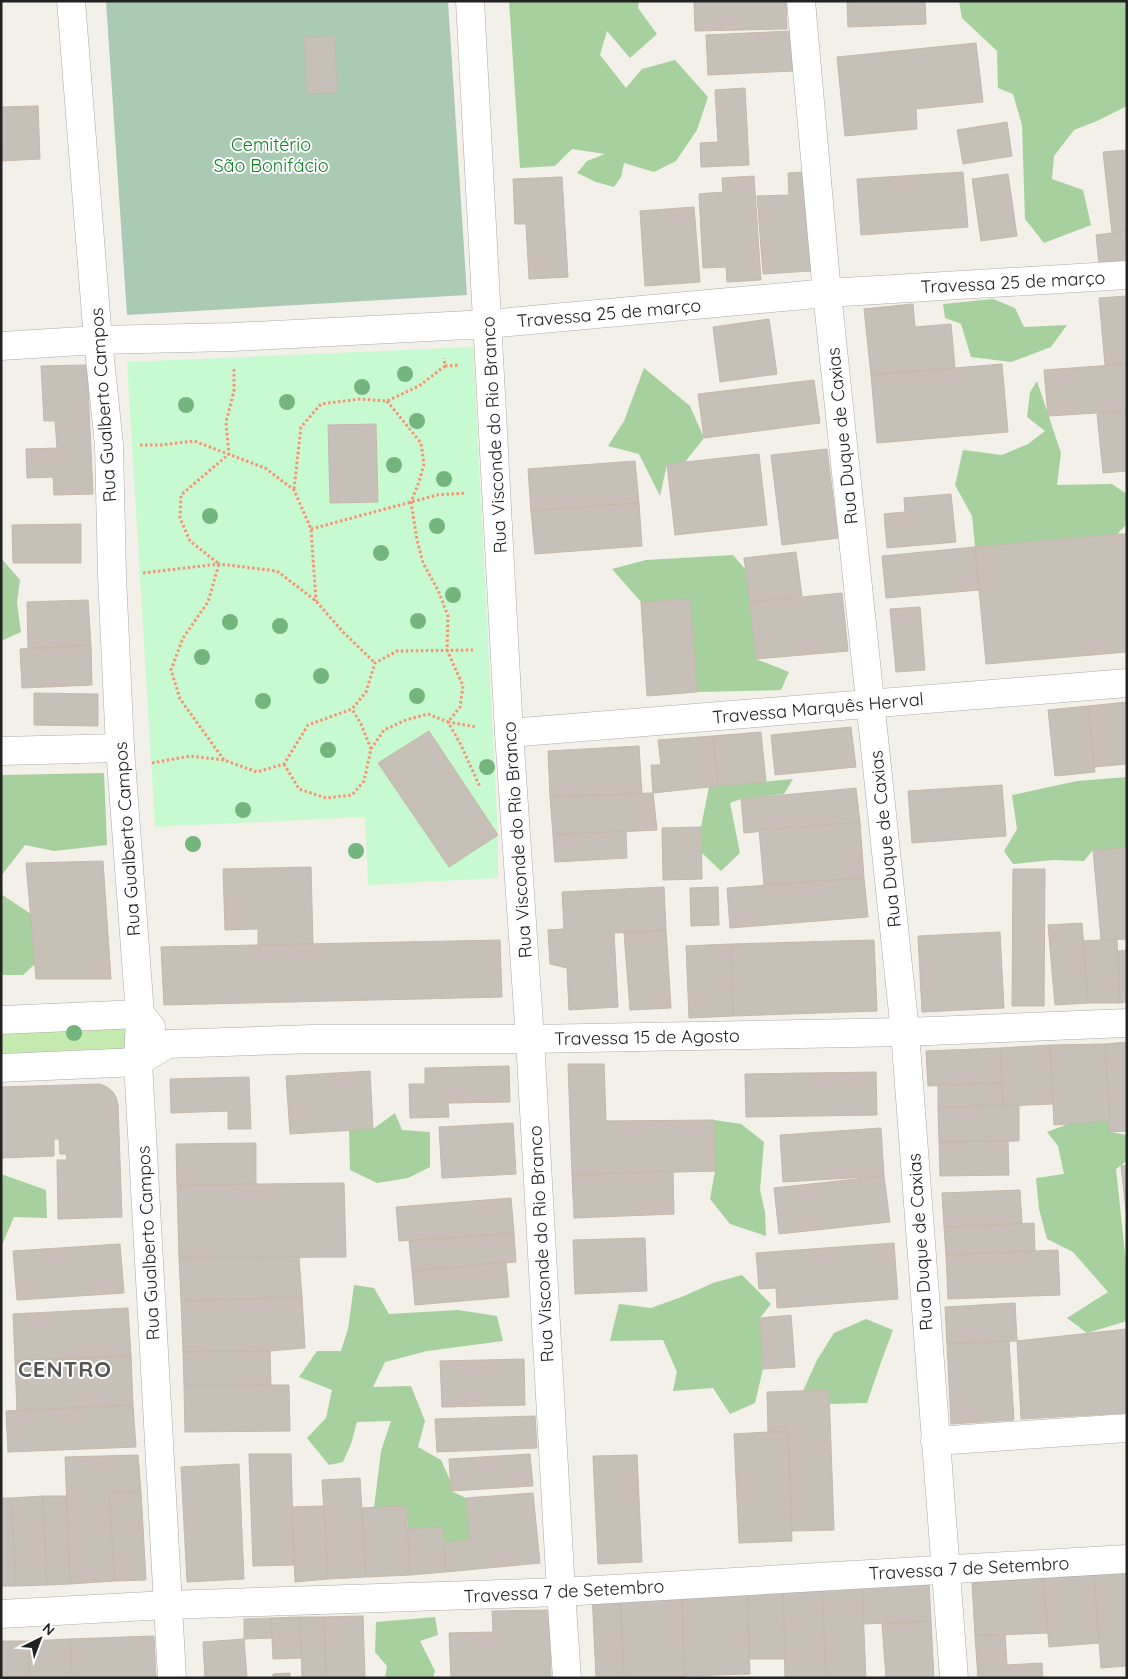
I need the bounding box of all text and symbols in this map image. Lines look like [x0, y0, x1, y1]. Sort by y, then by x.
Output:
park label: Cemitério São Bonifácio [213, 133, 329, 177]
street label: Travessa 25 de março [920, 266, 1106, 298]
street label: Travessa 25 de março [516, 293, 702, 333]
street label: Rua Gualberto Campos [85, 307, 121, 503]
street label: Rua Visconde do Rio Branco [476, 316, 512, 554]
street label: Rua Duque de Caxias [821, 346, 863, 526]
street label: Travessa Marquês Herval [711, 687, 925, 729]
street label: Rua Visconde do Rio Branco [497, 721, 537, 959]
street label: Rua Gualberto Campos [109, 741, 145, 937]
street label: Rua Duque de Caxias [864, 749, 906, 929]
street label: Travessa 15 de Agosto [554, 1024, 740, 1050]
street label: Rua Visconde do Rio Branco [523, 1125, 559, 1363]
street label: Rua Gualberto Campos [131, 1145, 165, 1341]
street label: Rua Duque de Caxias [902, 1152, 938, 1332]
district label: CENTRO [18, 1355, 112, 1383]
street label: Travessa 7 de Setembro [868, 1551, 1070, 1585]
street label: Travessa 7 de Setembro [463, 1574, 665, 1608]
north arrow [15, 1614, 65, 1664]
text: N [39, 1619, 59, 1639]

